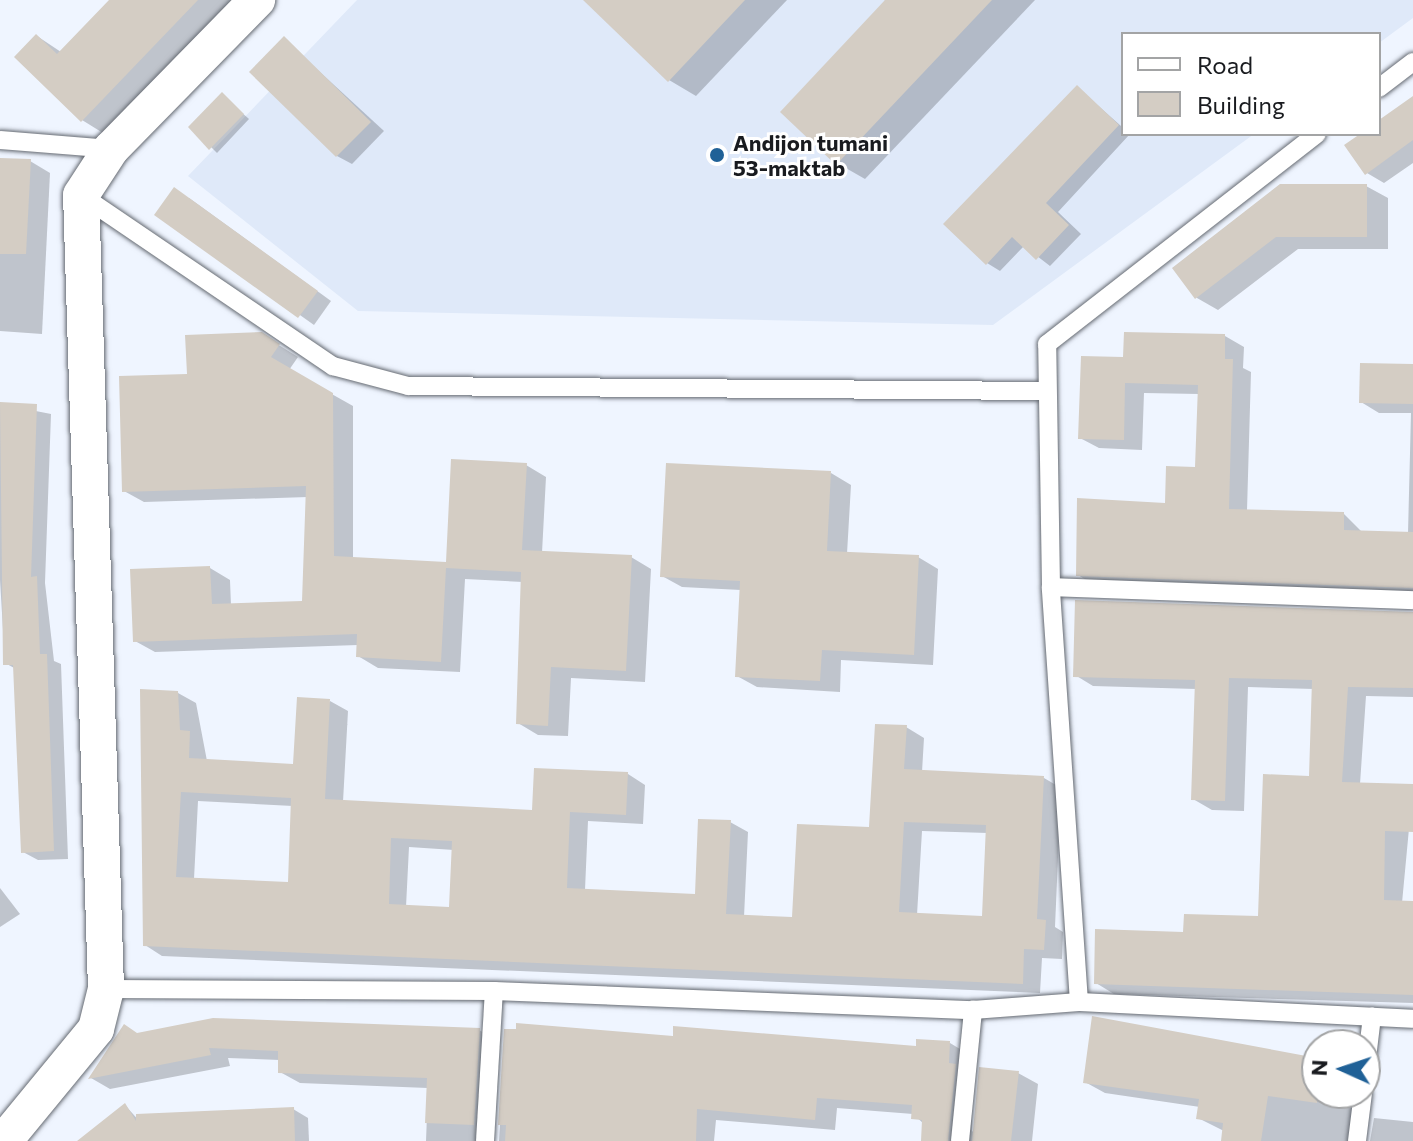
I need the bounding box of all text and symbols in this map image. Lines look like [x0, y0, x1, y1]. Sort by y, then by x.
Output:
legend [1121, 32, 1381, 136]
text: Road [1197, 50, 1253, 79]
text: Building [1197, 90, 1285, 119]
place label: Andijon tumani 53-maktab [733, 129, 888, 180]
marker: Andijon tumani 53-maktab [708, 146, 726, 164]
north arrow [1301, 1029, 1381, 1109]
text: N [1305, 1059, 1332, 1077]

